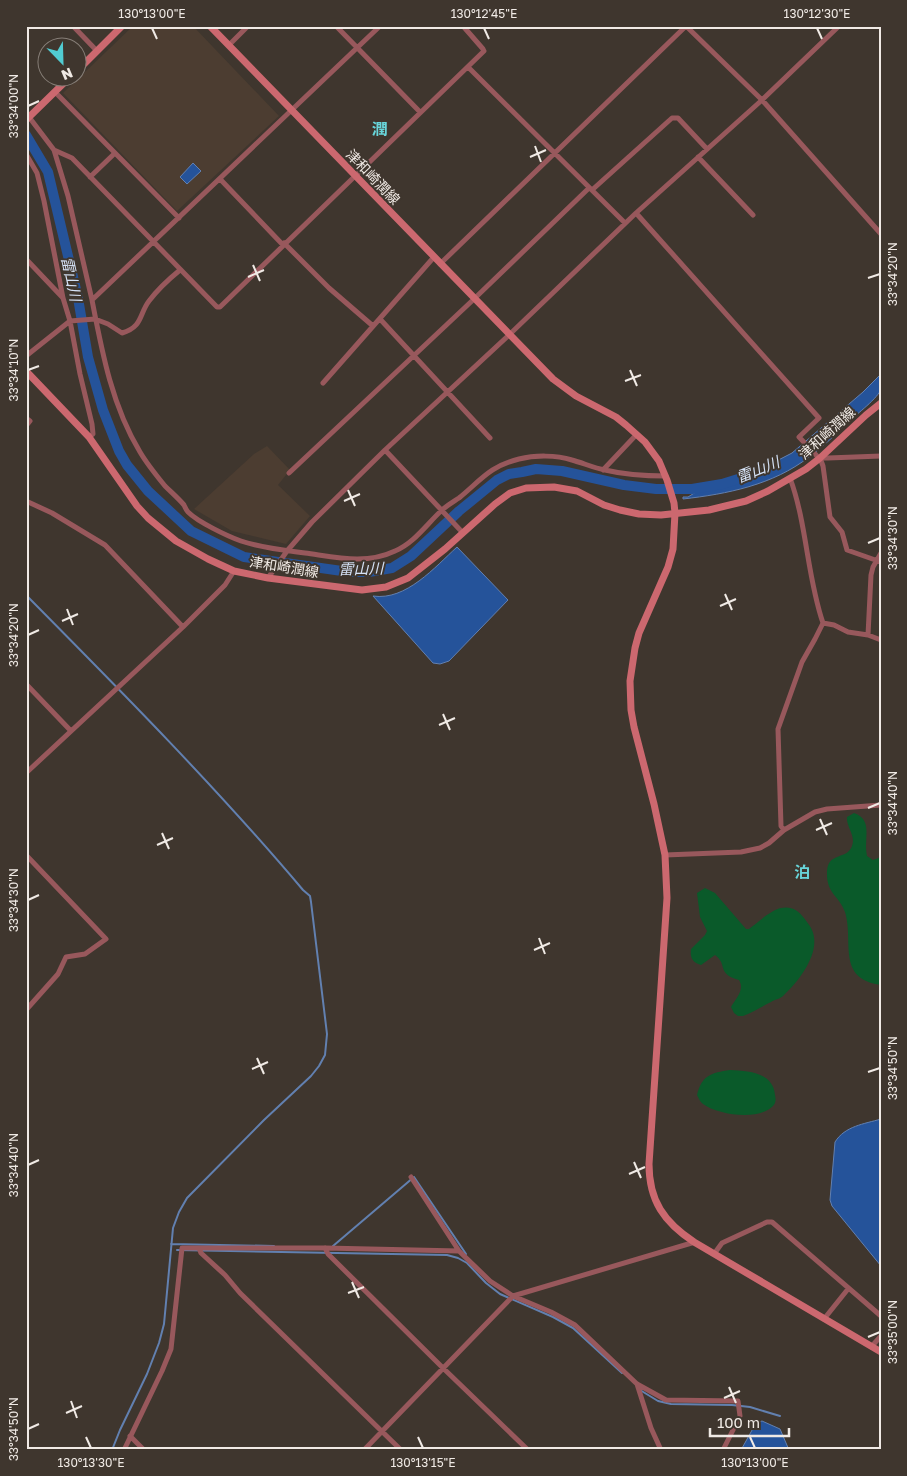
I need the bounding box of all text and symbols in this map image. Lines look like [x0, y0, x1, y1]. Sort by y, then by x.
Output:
text: 130°13'00"E [118, 6, 186, 21]
text: 130°12'45"E [451, 6, 517, 21]
text: 130°12'30"E [784, 6, 850, 21]
north arrow [38, 38, 88, 88]
text: N [59, 65, 75, 84]
text: 33°34'00"N [6, 74, 21, 138]
district label: 潤 [372, 119, 388, 139]
street label: 津和崎潤線 [343, 146, 404, 208]
text: 33°34'20"N [885, 242, 900, 306]
water label: 雷山川 [58, 255, 86, 305]
text: 33°34'10"N [6, 339, 21, 401]
street label: 津和崎潤線 [795, 403, 858, 462]
water label: 雷山川 [733, 452, 784, 486]
text: 33°34'30"N [885, 506, 900, 570]
street label: 津和崎潤線 [248, 553, 320, 580]
water label: 雷山川 [338, 559, 386, 577]
text: 33°34'20"N [6, 603, 21, 667]
text: 33°34'40"N [885, 771, 900, 835]
district label: 泊 [794, 862, 810, 882]
text: 33°34'30"N [6, 868, 21, 932]
text: 33°34'50"N [885, 1036, 900, 1100]
text: 33°34'40"N [6, 1133, 21, 1197]
text: 33°35'00"N [885, 1300, 900, 1364]
text: 33°34'50"N [6, 1397, 21, 1461]
scale bar [710, 1406, 788, 1438]
text: 100 m [717, 1413, 760, 1431]
text: 130°13'30"E [58, 1455, 124, 1470]
text: 130°13'15"E [390, 1455, 456, 1470]
text: 130°13'00"E [721, 1455, 789, 1470]

